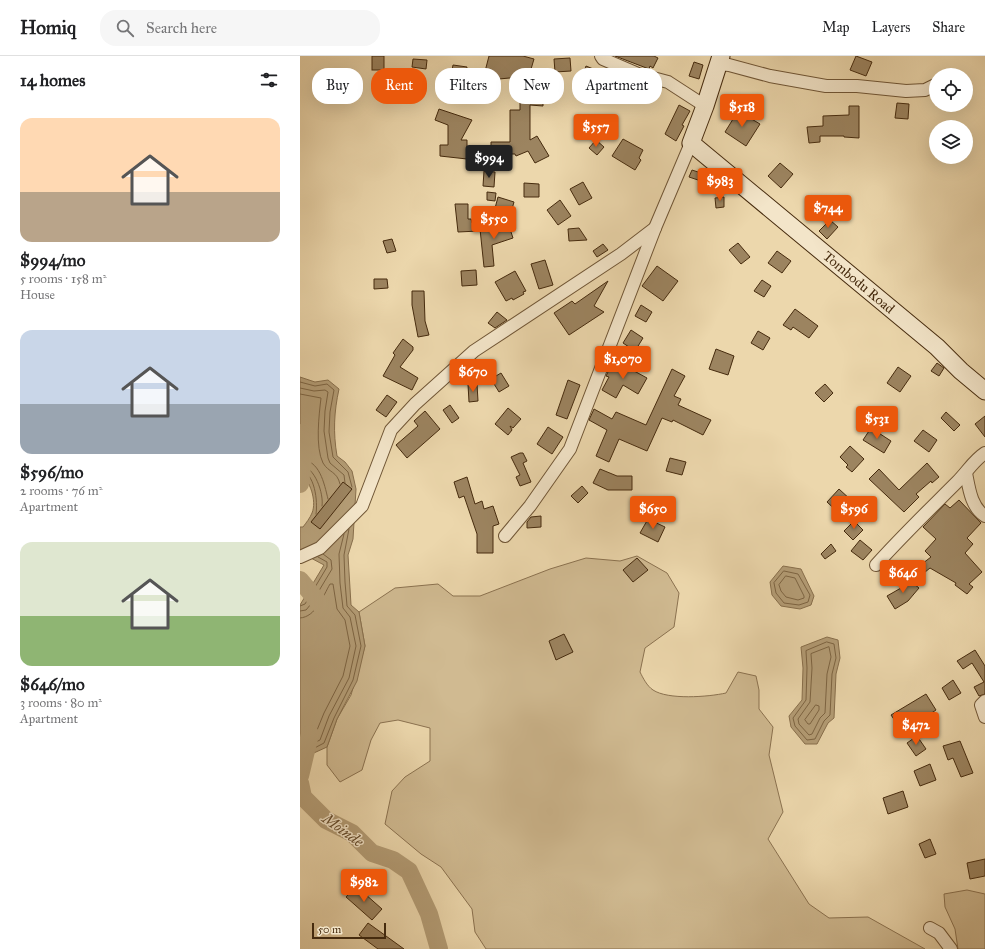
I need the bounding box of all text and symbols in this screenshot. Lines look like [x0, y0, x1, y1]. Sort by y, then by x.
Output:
search box [100, 10, 380, 46]
text: Homiq [20, 16, 76, 39]
icon: search [114, 17, 136, 39]
text: Search here [146, 19, 217, 37]
text: Map [822, 19, 850, 36]
text: Layers [872, 19, 910, 36]
text: Share [932, 19, 965, 36]
chip: Buy [312, 68, 363, 104]
chip: Rent [371, 68, 427, 104]
chip: Filters [435, 68, 501, 104]
chip: New [509, 68, 564, 104]
chip: Apartment [572, 68, 662, 104]
map controls [929, 68, 973, 164]
button: locate [929, 68, 973, 112]
icon: filters [258, 69, 280, 91]
text: 14 homes [20, 70, 85, 91]
pin: $518 [718, 94, 766, 128]
text: $518 [729, 99, 755, 115]
pin: $557 [572, 114, 620, 148]
text: $557 [583, 119, 609, 135]
button: layers [929, 120, 973, 164]
icon: home [114, 144, 186, 216]
pin: $994 [465, 145, 513, 179]
text: $994 [474, 150, 504, 166]
pin: $983 [696, 168, 744, 202]
text: $983 [707, 173, 733, 189]
pin: $744 [804, 195, 852, 229]
text: $744 [814, 200, 842, 216]
pin: $550 [470, 206, 518, 240]
text: $550 [480, 211, 508, 227]
street label: Tombodu Road [819, 247, 898, 317]
text: $994/mo [20, 250, 85, 271]
text: 5 rooms · 158 m² [20, 271, 107, 287]
text: House [20, 287, 55, 303]
pin: $1,070 [590, 346, 656, 380]
text: $1,070 [604, 351, 642, 367]
icon: home [114, 356, 186, 428]
pin: $670 [449, 359, 497, 393]
text: $670 [459, 364, 487, 380]
pin: $531 [853, 406, 901, 440]
text: $531 [865, 411, 889, 427]
text: $596/mo [20, 462, 83, 483]
text: 2 rooms · 76 m² [20, 483, 102, 499]
pin: $650 [629, 496, 677, 530]
pin: $596 [830, 496, 878, 530]
text: Apartment [20, 499, 78, 515]
text: $650 [639, 501, 667, 517]
text: $596 [840, 501, 868, 517]
pin: $646 [879, 560, 927, 594]
text: $646 [889, 565, 917, 581]
icon: home [114, 568, 186, 640]
text: $646/mo [20, 674, 85, 695]
text: 3 rooms · 80 m² [20, 695, 102, 711]
text: Apartment [20, 711, 78, 727]
pin: $472 [892, 712, 940, 746]
text: $472 [902, 717, 930, 733]
water label: Moinde [318, 808, 367, 851]
pin: $982 [340, 869, 388, 903]
text: $982 [350, 874, 378, 890]
scale bar [312, 921, 386, 940]
text: 50 m [318, 923, 341, 936]

